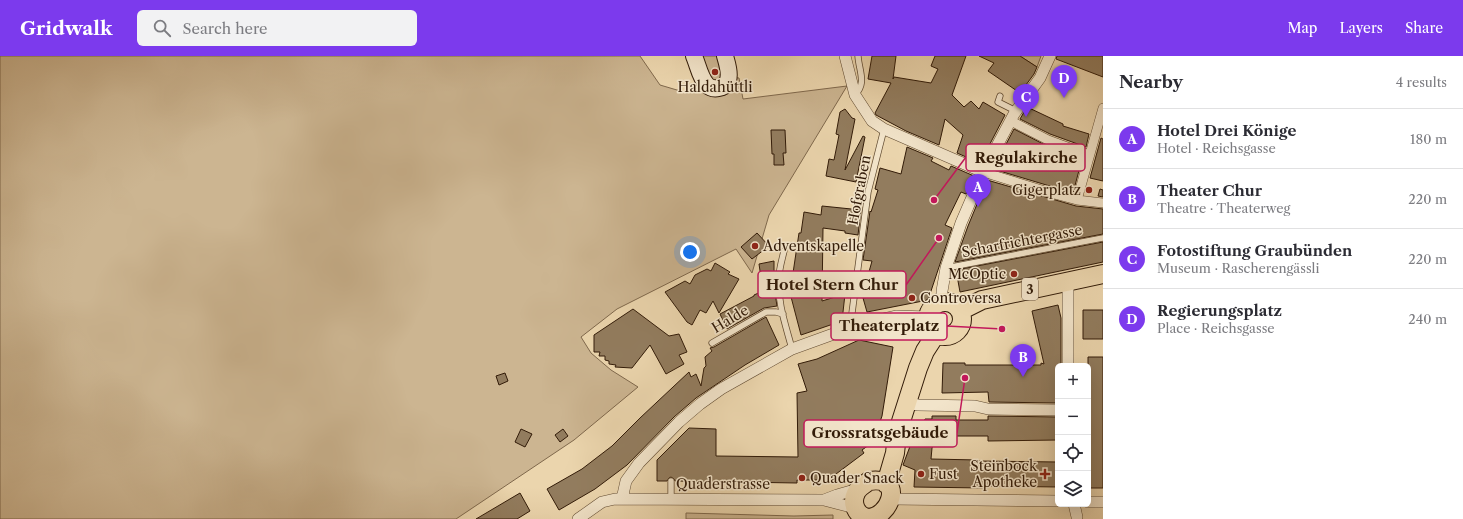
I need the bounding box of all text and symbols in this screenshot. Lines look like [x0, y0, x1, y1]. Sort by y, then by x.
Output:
search box [137, 10, 417, 46]
text: Gridwalk [20, 17, 113, 40]
icon: search [151, 17, 173, 39]
text: Search here [183, 19, 268, 38]
text: Map [1287, 19, 1317, 37]
text: Layers [1339, 19, 1383, 37]
text: Share [1405, 19, 1443, 37]
pin: D [1051, 65, 1077, 98]
marker: Haldahüttli [710, 67, 720, 77]
text: Nearby [1119, 72, 1183, 92]
text: 4 results [1396, 74, 1447, 90]
place label: Haldahüttli [678, 78, 752, 96]
pin: C [1013, 84, 1039, 117]
text: Hotel Drei Könige [1157, 121, 1297, 140]
text: A [1127, 131, 1137, 147]
text: 180 m [1410, 131, 1447, 147]
text: Hotel · Reichsgasse [1157, 140, 1276, 156]
callout: Regulakirche [966, 144, 1085, 171]
text: Regulakirche [975, 148, 1077, 167]
street label: Hofgraben [843, 153, 875, 226]
pin: A [965, 174, 991, 207]
place label: Gigerplatz [1012, 181, 1081, 199]
text: Theater Chur [1157, 181, 1262, 200]
marker: Gigerplatz [1084, 185, 1094, 195]
text: B [1127, 191, 1137, 207]
text: 220 m [1408, 191, 1447, 207]
text: Theatre · Theaterweg [1157, 200, 1290, 216]
street label: Scharfrichtergasse [960, 220, 1084, 262]
place label: Adventskapelle [762, 237, 864, 255]
marker: Adventskapelle [750, 241, 760, 251]
text: Fotostiftung Graubünden [1157, 241, 1352, 260]
your location [680, 242, 700, 262]
text: C [1127, 251, 1137, 267]
text: 220 m [1408, 251, 1447, 267]
text: Museum · Rascherengässli [1157, 260, 1319, 276]
place label: McOptic [948, 265, 1006, 283]
marker: McOptic [1009, 269, 1019, 279]
callout: Hotel Stern Chur [758, 271, 906, 298]
text: Hotel Stern Chur [766, 275, 899, 294]
road number: 3 [1022, 278, 1038, 300]
place label: Controversa [920, 289, 1002, 307]
marker: Controversa [907, 293, 917, 303]
street label: Halde [708, 301, 752, 337]
text: Regierungsplatz [1157, 301, 1282, 320]
text: D [1126, 311, 1138, 327]
text: 240 m [1408, 311, 1447, 327]
callout: Theaterplatz [831, 313, 947, 340]
text: Theaterplatz [839, 316, 939, 335]
text: Place · Reichsgasse [1157, 320, 1275, 336]
pin: B [1010, 344, 1036, 377]
map controls [1055, 363, 1091, 507]
button: + [1055, 363, 1091, 399]
button: − [1055, 399, 1091, 435]
callout: Grossratsgebäude [804, 420, 957, 447]
text: Grossratsgebäude [811, 423, 949, 442]
button: locate [1055, 435, 1091, 471]
place label: Steinbock Apotheke [970, 457, 1038, 491]
place label: Fust [929, 465, 958, 483]
place label: Quader Snack [810, 469, 904, 487]
marker: Fust [916, 469, 926, 479]
marker: Steinbock Apotheke [1040, 469, 1050, 479]
button: layers [1055, 471, 1091, 507]
marker: Quader Snack [797, 473, 807, 483]
street label: Quaderstrasse [676, 475, 770, 493]

